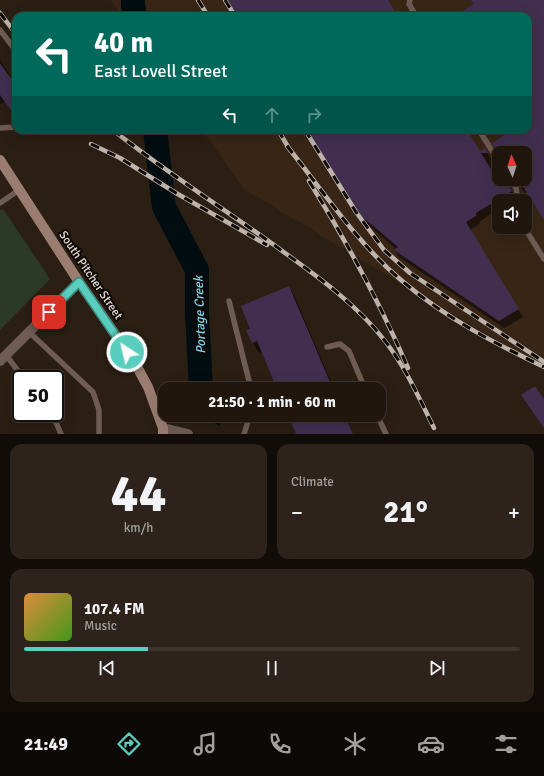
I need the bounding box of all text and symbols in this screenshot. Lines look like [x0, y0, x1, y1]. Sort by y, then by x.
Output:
text: 40 m [94, 26, 153, 60]
icon: left [28, 28, 80, 80]
text: East Lovell Street [94, 60, 228, 82]
icon: left [219, 104, 241, 126]
icon: ahead [261, 104, 283, 126]
icon: right [303, 104, 325, 126]
north arrow [492, 146, 532, 186]
map controls [492, 146, 532, 234]
button: sound [492, 194, 532, 234]
street label: South Pitcher Street [55, 228, 126, 322]
water label: Portage Creek [191, 274, 209, 354]
pin [32, 295, 66, 329]
icon: arrive [38, 301, 60, 323]
position arrow [106, 331, 148, 373]
speed limit sign: 50 [12, 370, 64, 422]
text: 21:50 · 1 min · 60 m [208, 393, 336, 411]
text: 44 [110, 462, 167, 526]
text: Climate [291, 474, 334, 490]
text: 21° [383, 494, 428, 531]
text: − [291, 499, 303, 526]
text: + [508, 499, 520, 526]
text: km/h [124, 520, 153, 536]
text: 107.4 FM [84, 600, 145, 618]
text: Music [84, 618, 117, 634]
icon: previous [96, 657, 118, 679]
icon: pause [261, 657, 283, 679]
icon: next [426, 657, 448, 679]
icon: directions [115, 730, 143, 758]
icon: music [191, 730, 219, 758]
icon: phone [266, 730, 294, 758]
icon: climate [341, 730, 369, 758]
icon: car [417, 730, 445, 758]
icon: filters [492, 730, 520, 758]
text: 21:49 [24, 733, 68, 755]

